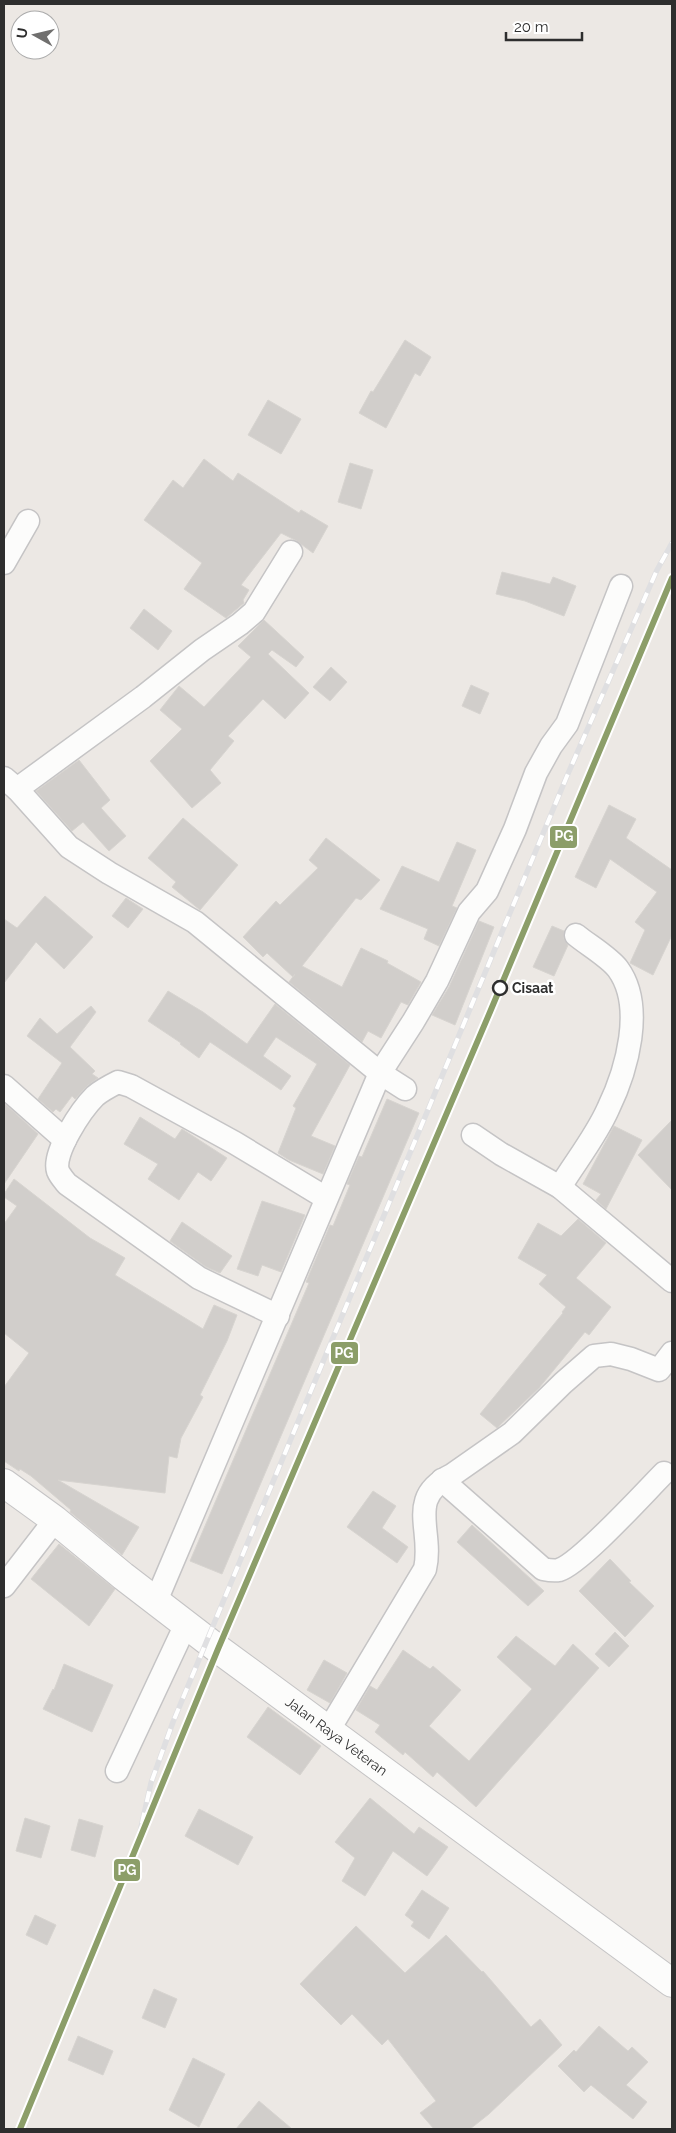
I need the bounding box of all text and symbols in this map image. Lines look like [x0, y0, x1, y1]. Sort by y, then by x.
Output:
north arrow [10, 10, 60, 60]
scale bar [506, 10, 582, 42]
text: 20 m [514, 18, 549, 36]
text: U [13, 27, 31, 40]
line badge: PG [549, 825, 578, 849]
text: PG [555, 828, 573, 844]
marker: Cisaat [492, 980, 508, 996]
place label: Cisaat [512, 980, 554, 996]
line badge: PG [330, 1341, 359, 1365]
text: PG [335, 1345, 353, 1361]
street label: Jalan Raya Veteran [282, 1693, 390, 1779]
line badge: PG [113, 1858, 141, 1882]
text: PG [118, 1862, 136, 1878]

